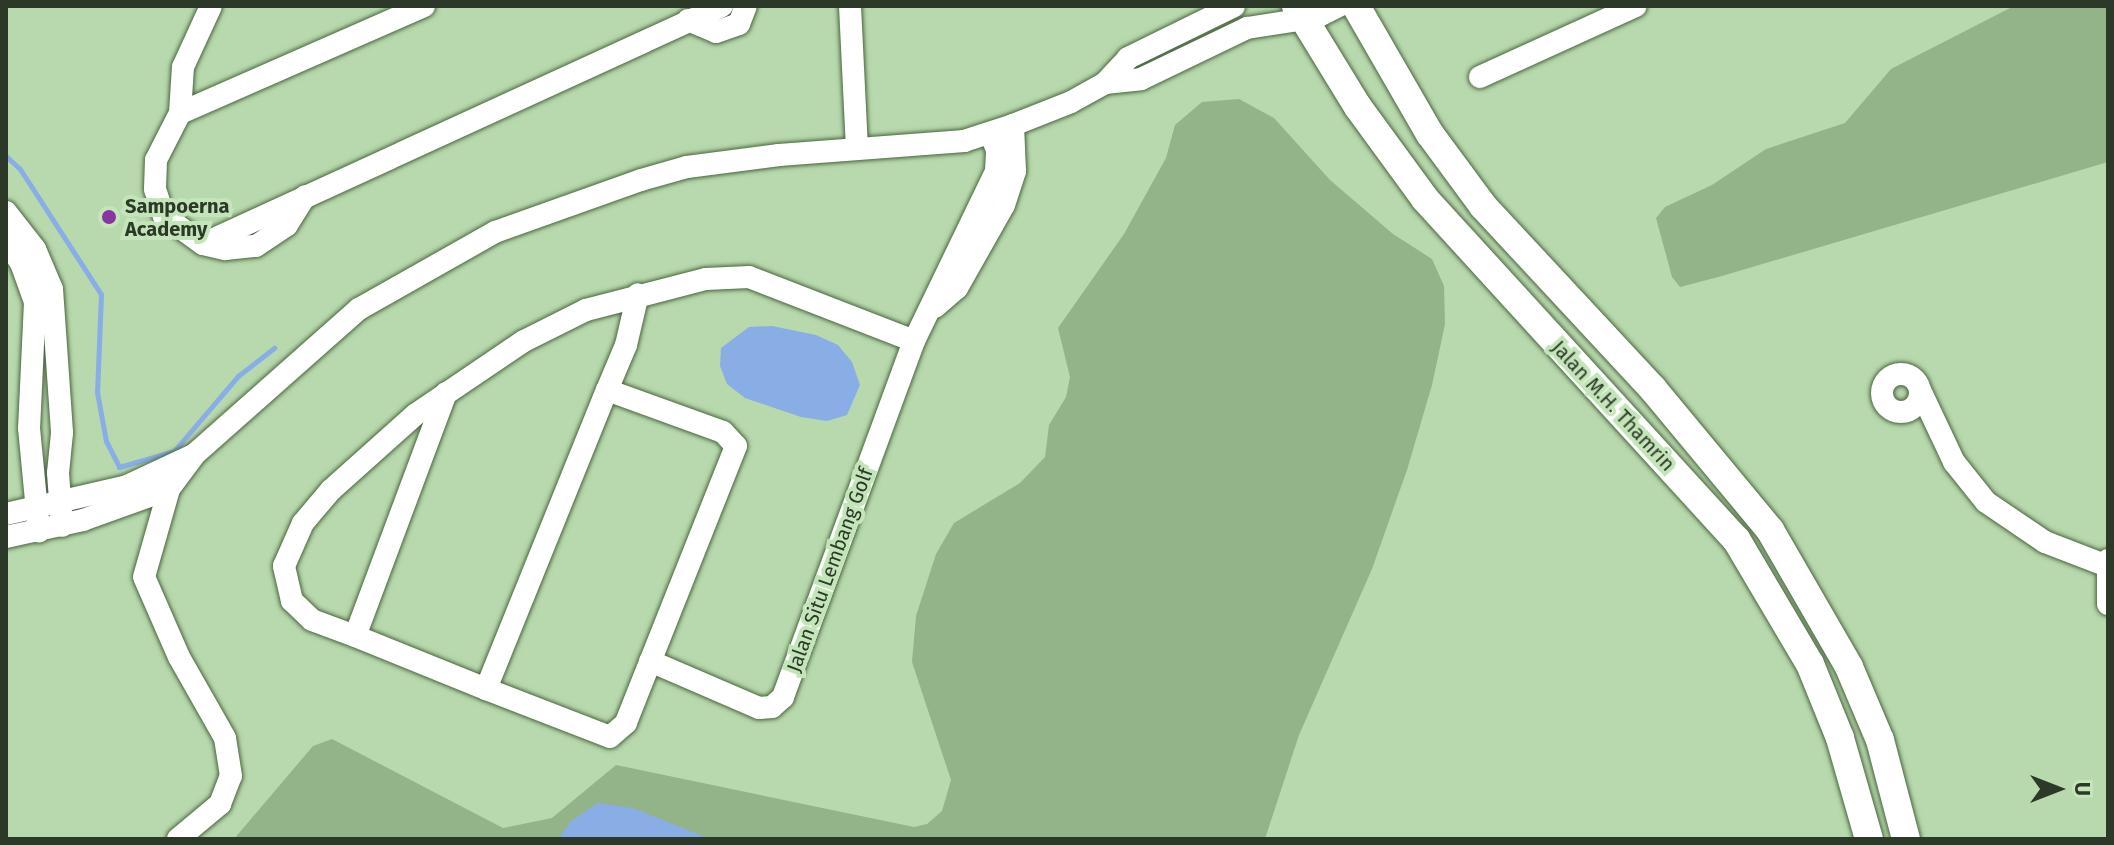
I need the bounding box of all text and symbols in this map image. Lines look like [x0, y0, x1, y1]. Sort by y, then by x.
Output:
place label: Sampoerna Academy [125, 194, 229, 241]
marker: Sampoerna Academy [100, 208, 118, 226]
street label: Jalan M.H. Thamrin [1546, 336, 1680, 476]
street label: Jalan Situ Lembang Golf [782, 465, 878, 675]
north arrow [2018, 749, 2098, 829]
text: U [2069, 782, 2096, 796]

